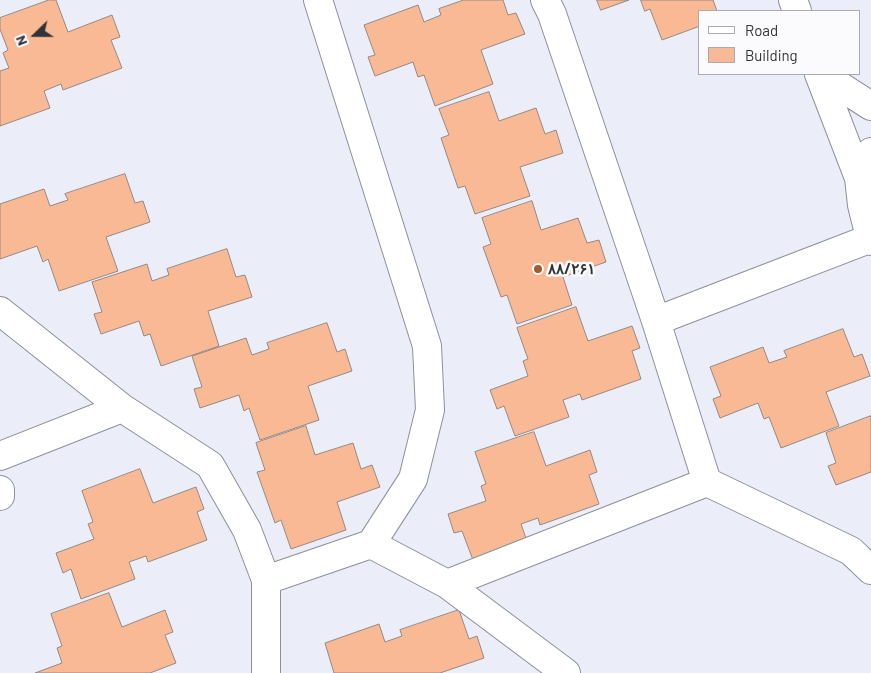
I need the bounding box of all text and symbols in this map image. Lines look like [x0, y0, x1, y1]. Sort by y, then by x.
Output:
north arrow [10, 10, 60, 60]
legend [698, 10, 861, 75]
text: Road [745, 21, 778, 39]
text: N [11, 33, 30, 48]
text: Building [745, 46, 798, 64]
place label: ۸۸/۲۶۱ [548, 260, 596, 278]
marker: ۸۸/۲۶۱ [532, 263, 544, 275]

